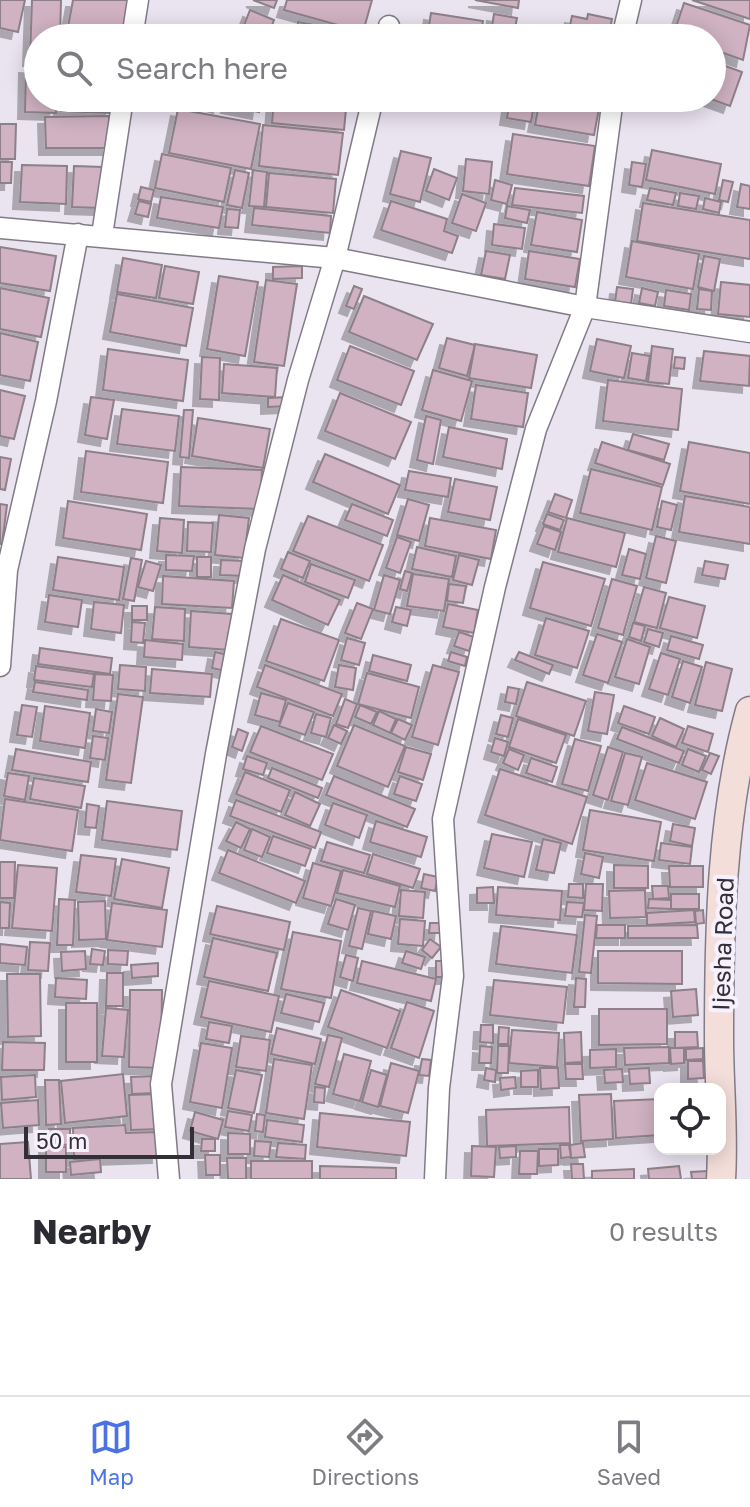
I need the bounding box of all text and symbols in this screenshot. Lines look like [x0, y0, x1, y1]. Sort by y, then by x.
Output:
search box [24, 24, 726, 112]
icon: search [52, 46, 96, 90]
text: Search here [116, 50, 288, 86]
street label: Ijesha Road [705, 877, 739, 1011]
map controls [654, 1083, 726, 1155]
button: locate [654, 1083, 726, 1155]
scale bar [24, 1123, 194, 1159]
text: 50 m [36, 1127, 87, 1154]
text: Nearby [32, 1211, 152, 1251]
text: 0 results [609, 1216, 718, 1247]
tab: Map [89, 1415, 134, 1490]
tab: Directions [312, 1415, 419, 1490]
tab: Saved [597, 1415, 661, 1490]

